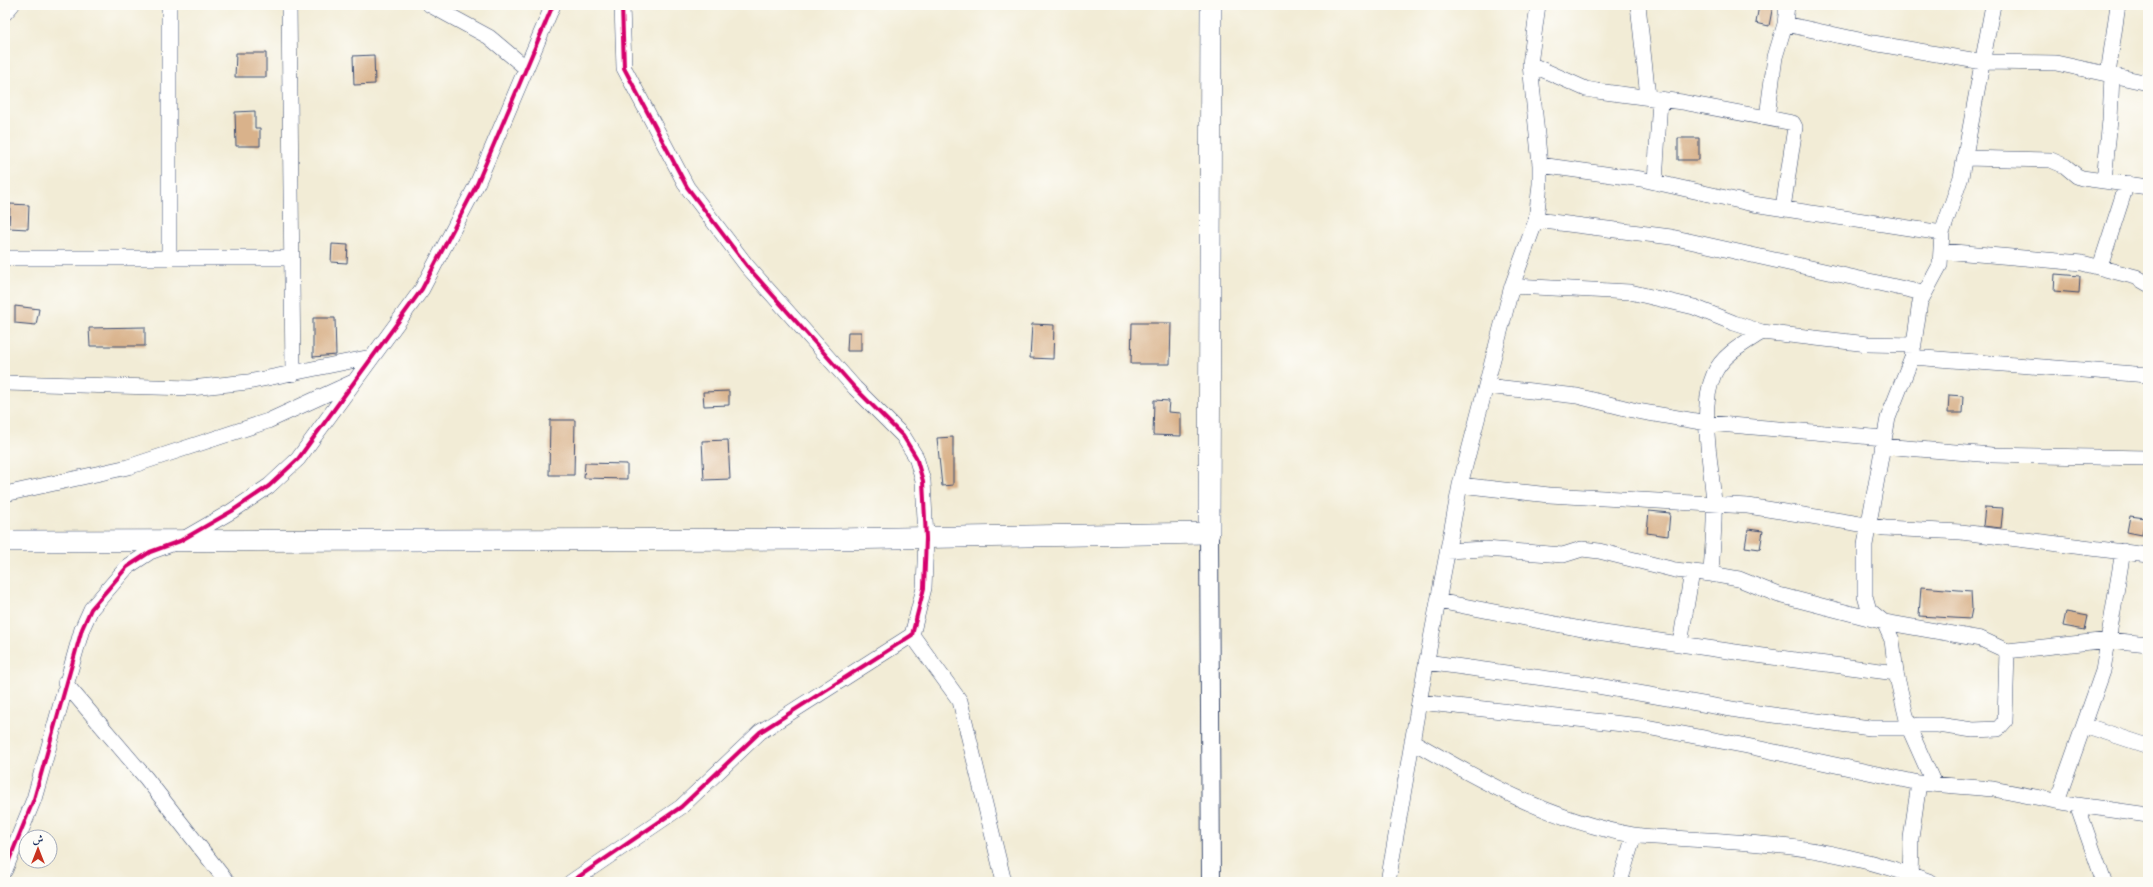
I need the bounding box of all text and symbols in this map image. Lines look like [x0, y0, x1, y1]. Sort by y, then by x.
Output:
north arrow [18, 829, 58, 869]
text: ش [33, 833, 44, 847]

